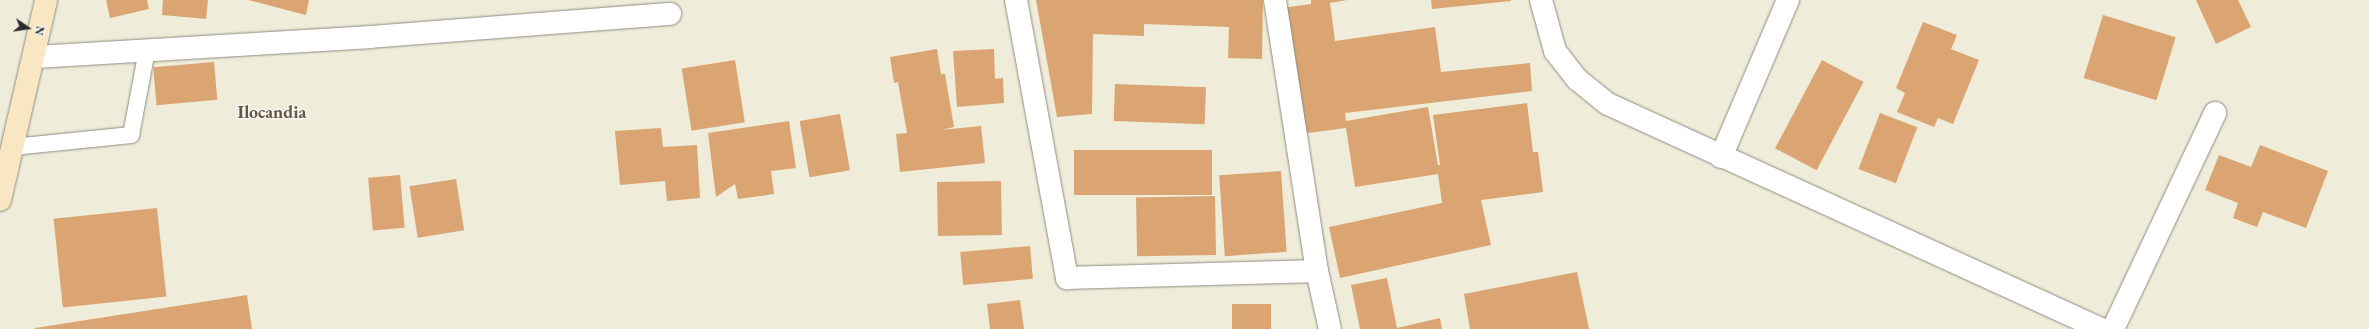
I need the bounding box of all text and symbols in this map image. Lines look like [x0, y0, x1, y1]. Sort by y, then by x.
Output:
north arrow [8, 8, 48, 48]
text: N [32, 25, 48, 37]
district label: Ilocandia [238, 101, 306, 123]

